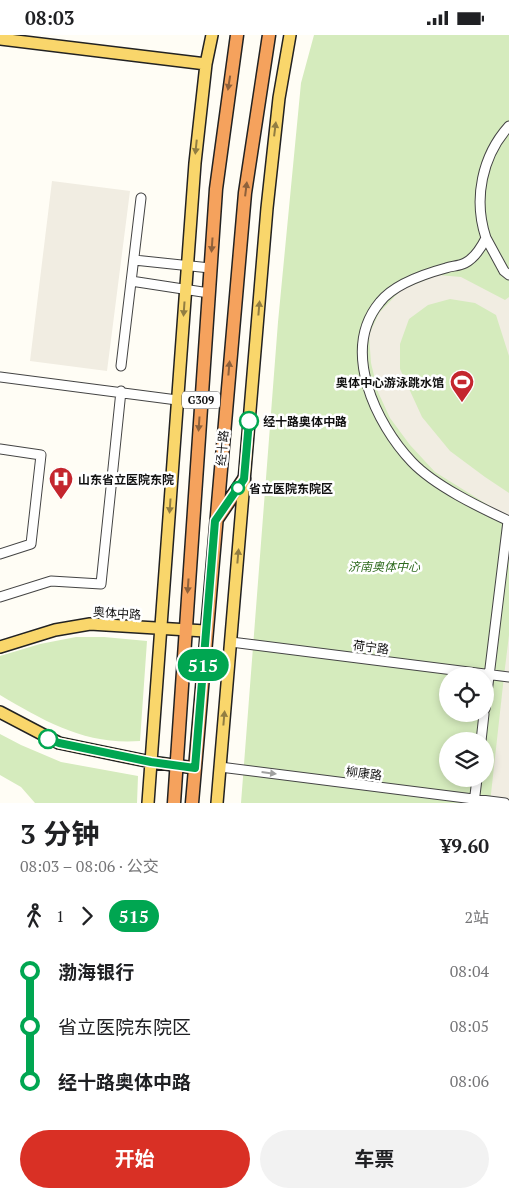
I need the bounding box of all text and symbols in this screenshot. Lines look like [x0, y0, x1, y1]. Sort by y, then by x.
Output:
text: 08:03 [25, 5, 74, 30]
one-way arrow [225, 75, 233, 91]
one-way arrow [271, 121, 279, 137]
one-way arrow [192, 139, 200, 155]
one-way arrow [242, 181, 250, 197]
one-way arrow [208, 237, 216, 253]
one-way arrow [255, 300, 263, 316]
one-way arrow [180, 301, 188, 317]
one-way arrow [225, 360, 233, 376]
sports icon: 奥体中心游泳跳水馆 [449, 369, 475, 403]
place label: 奥体中心游泳跳水馆 [336, 375, 444, 390]
road number: G309 [182, 391, 220, 409]
marker: 经十路奥体中路 [239, 411, 259, 431]
place label: 经十路奥体中路 [263, 414, 347, 429]
one-way arrow [195, 416, 203, 432]
street label: 经十路 [213, 429, 231, 467]
hospital icon: 山东省立医院东院 [48, 466, 74, 500]
place label: 山东省立医院东院 [78, 472, 174, 487]
marker: 省立医院东院区 [231, 481, 245, 495]
place label: 省立医院东院区 [249, 481, 333, 496]
one-way arrow [165, 498, 173, 514]
one-way arrow [234, 548, 242, 564]
park label: 济南奥体中心 [348, 559, 421, 574]
one-way arrow [184, 579, 192, 595]
street label: 奥体中路 [93, 604, 141, 622]
street label: 荷宁路 [352, 637, 390, 657]
line badge: 515 [174, 649, 232, 681]
text: 515 [188, 653, 218, 677]
map controls [439, 667, 494, 787]
button: locate [439, 667, 494, 722]
one-way arrow [221, 710, 229, 726]
unlabelled marker [38, 729, 58, 749]
button: layers [439, 732, 494, 787]
street label: 柳康路 [345, 763, 383, 783]
one-way arrow [261, 769, 277, 777]
text: 3 分钟 [20, 815, 99, 852]
text: ¥9.60 [440, 833, 489, 858]
text: 08:03 – 08:06 · 公交 [20, 855, 159, 877]
icon: walk [20, 902, 48, 930]
icon: forward [73, 902, 101, 930]
text: 515 [119, 904, 149, 928]
text: 1 [56, 905, 65, 927]
text: 2站 [464, 906, 489, 928]
text: 渤海银行 [58, 959, 134, 984]
text: 08:04 [450, 960, 489, 982]
text: 省立医院东院区 [58, 1014, 191, 1039]
text: 08:05 [450, 1015, 489, 1037]
text: 经十路奥体中路 [58, 1069, 191, 1094]
text: 08:06 [450, 1070, 489, 1092]
button: 开始 [20, 1130, 250, 1188]
button: 车票 [260, 1130, 489, 1188]

